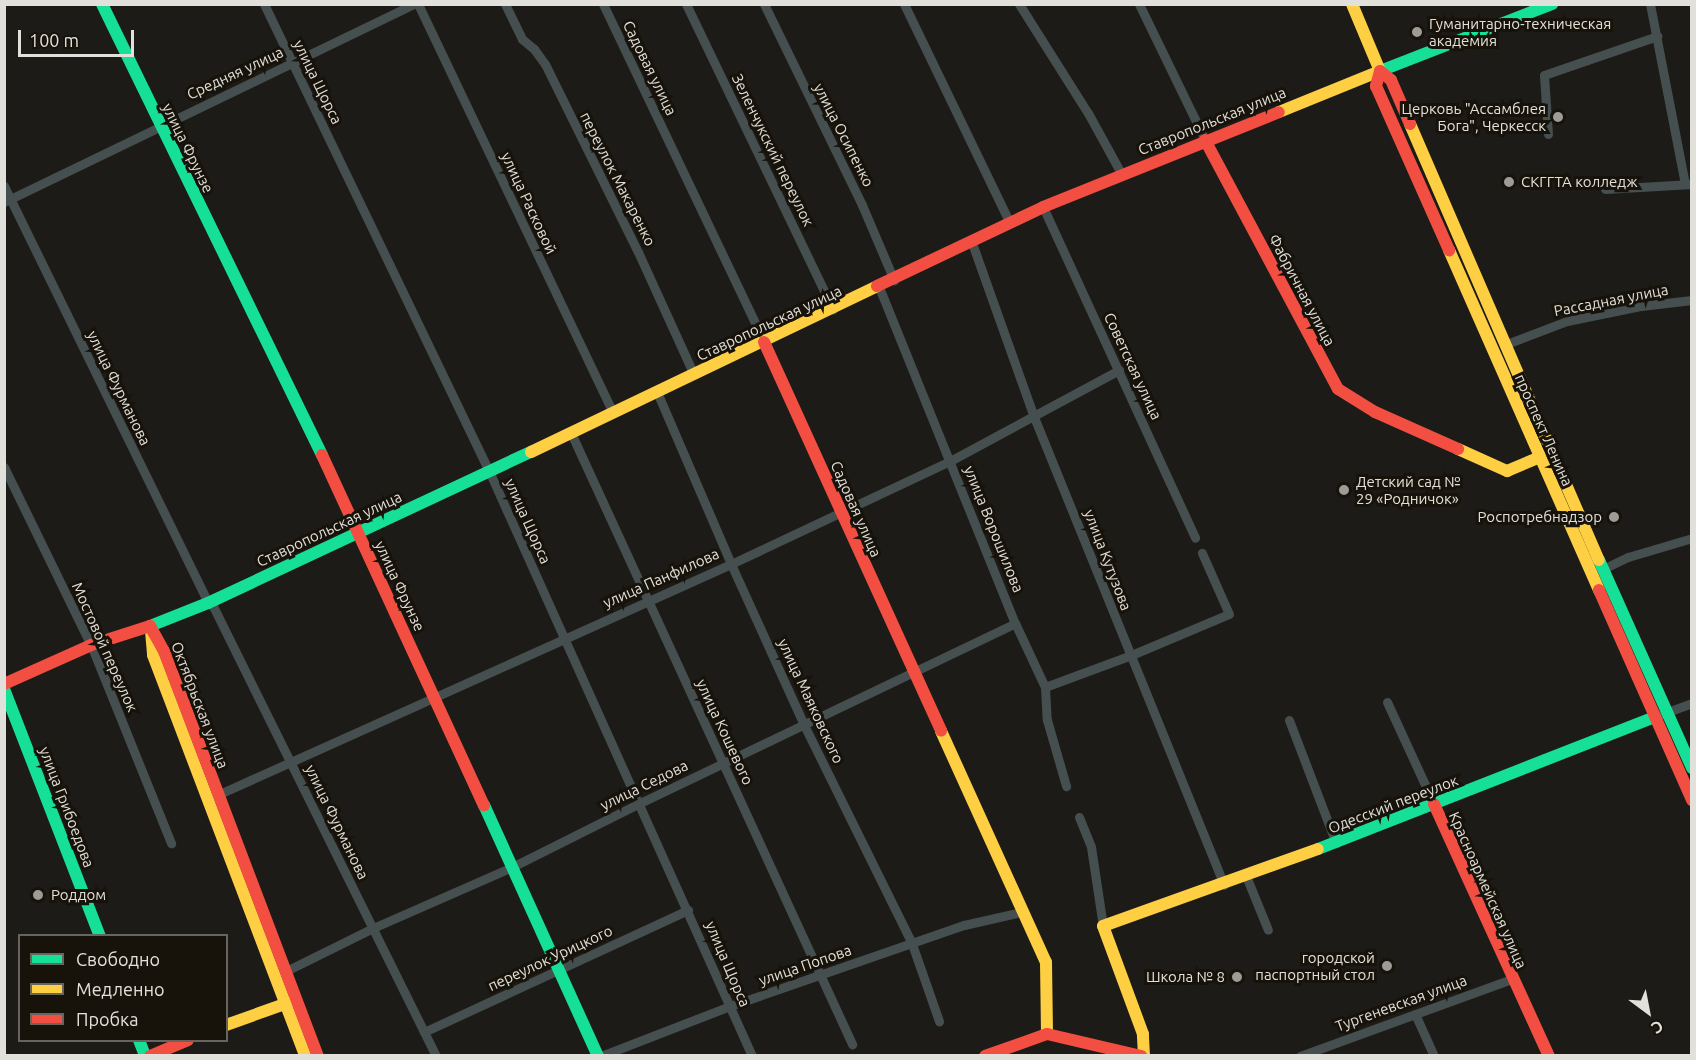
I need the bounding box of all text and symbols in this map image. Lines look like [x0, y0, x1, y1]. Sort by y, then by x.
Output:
place label: Гуманитарно-техническая академия [1429, 14, 1611, 49]
scale bar [21, 18, 136, 56]
street label: Садовая улица [619, 18, 681, 118]
marker: Гуманитарно-техническая академия [1410, 25, 1424, 39]
text: 100 m [29, 30, 79, 50]
street label: улица Щорса [290, 37, 346, 127]
street label: Средняя улица [184, 43, 286, 103]
street label: Зеленчукский переулок [728, 71, 818, 229]
street label: улица Осипенко [810, 80, 878, 190]
street label: Ставропольская улица [1135, 83, 1289, 159]
place label: Церковь "Ассамблея Бога", Черкесск [1401, 99, 1546, 134]
street label: улица Фрунзе [159, 100, 217, 196]
street label: переулок Макаренко [576, 109, 660, 249]
marker: Церковь "Ассамблея Бога", Черкесск [1551, 110, 1565, 124]
street label: улица Расковой [498, 149, 560, 257]
place label: СКГГТА колледж [1521, 173, 1638, 191]
marker: СКГГТА колледж [1502, 175, 1516, 189]
street label: Фабричная улица [1265, 231, 1339, 349]
street label: Рассадная улица [1552, 280, 1670, 320]
street label: Ставропольская улица [694, 281, 844, 365]
street label: Советская улица [1100, 310, 1166, 422]
street label: улица Фурманова [83, 328, 155, 448]
street label: проспект Ленина [1511, 371, 1577, 489]
street label: Садовая улица [827, 458, 885, 560]
street label: улица Ворошилова [960, 463, 1028, 595]
place label: Детский сад № 29 «Родничок» [1356, 472, 1461, 507]
street label: улица Щорса [501, 476, 555, 566]
marker: Детский сад № 29 «Родничок» [1337, 483, 1351, 497]
street label: Ставропольская улица [254, 487, 404, 571]
street label: улица Кутузова [1080, 507, 1136, 613]
place label: Роспотребнадзор [1478, 508, 1602, 526]
marker: Роспотребнадзор [1607, 510, 1621, 524]
street label: улица Фрунзе [371, 538, 429, 634]
street label: улица Панфилова [600, 544, 722, 612]
street label: Мостовой переулок [68, 579, 142, 715]
street label: улица Маяковского [774, 636, 848, 766]
street label: Октябрьская улица [168, 639, 232, 771]
street label: улица Кошевого [693, 676, 757, 788]
street label: улица Грибоедова [36, 744, 98, 870]
street label: улица Седова [597, 756, 691, 814]
street label: улица Фурманова [301, 762, 373, 882]
street label: Одесский переулок [1326, 771, 1460, 837]
street label: Красноармейская улица [1445, 809, 1531, 971]
marker: Роддом [29, 886, 47, 904]
place label: Роддом [51, 886, 106, 904]
street label: улица Щорса [702, 918, 754, 1010]
street label: переулок Урицкого [485, 921, 615, 995]
legend [18, 934, 228, 1042]
street label: улица Попова [756, 941, 854, 989]
place label: городской паспортный стол [1255, 948, 1375, 983]
text: Свободно [76, 949, 160, 969]
marker: городской паспортный стол [1380, 959, 1394, 973]
place label: Школа № 8 [1146, 968, 1225, 986]
marker: Школа № 8 [1230, 970, 1244, 984]
street label: Тургеневская улица [1333, 971, 1469, 1035]
text: Медленно [76, 979, 165, 999]
north arrow [1618, 982, 1678, 1042]
text: Пробка [76, 1009, 139, 1029]
text: С [1648, 1017, 1667, 1038]

